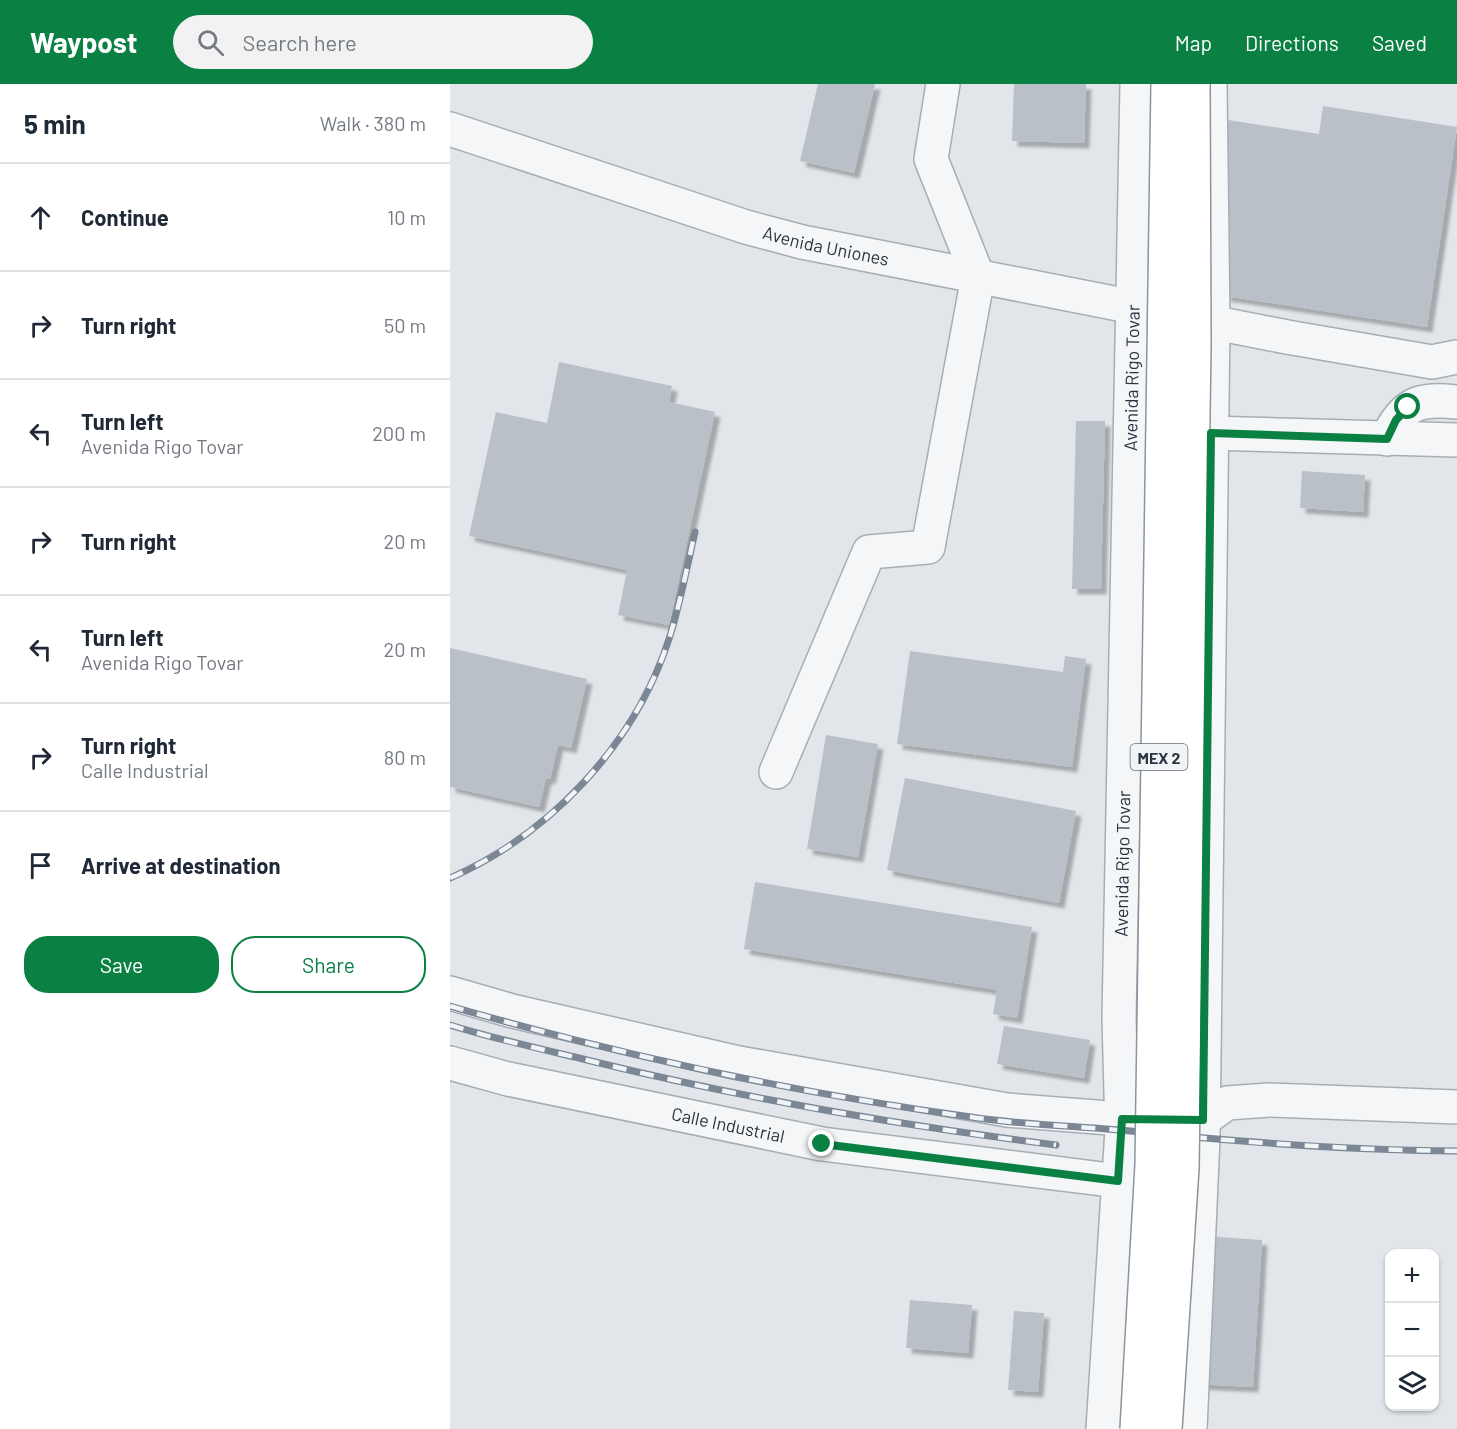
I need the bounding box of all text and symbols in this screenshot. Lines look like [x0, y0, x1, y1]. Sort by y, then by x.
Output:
search box [173, 15, 593, 69]
text: Waypost [30, 25, 137, 59]
icon: search [194, 26, 227, 59]
text: Search here [242, 29, 357, 55]
text: Map [1175, 30, 1212, 55]
text: Directions [1245, 30, 1339, 55]
text: Saved [1372, 30, 1427, 55]
text: 5 min [24, 108, 86, 139]
text: Walk · 380 m [320, 111, 426, 135]
icon: ahead [24, 201, 57, 234]
text: Continue [81, 204, 169, 230]
text: 10 m [387, 205, 426, 229]
street label: Avenida Uniones [760, 221, 891, 270]
street label: Avenida Rigo Tovar [1119, 304, 1144, 451]
icon: right [24, 309, 57, 342]
text: Turn right [81, 312, 176, 338]
text: 50 m [384, 313, 426, 337]
route start [1394, 393, 1420, 419]
text: Turn left [81, 408, 164, 434]
icon: left [24, 417, 57, 450]
text: 200 m [372, 421, 426, 445]
text: Avenida Rigo Tovar [81, 434, 244, 458]
icon: right [24, 525, 57, 558]
text: Turn right [81, 528, 176, 554]
text: 20 m [383, 529, 426, 553]
text: Turn left [81, 624, 164, 650]
icon: left [24, 633, 57, 666]
text: 20 m [383, 637, 426, 661]
text: Avenida Rigo Tovar [81, 650, 244, 674]
text: Turn right [81, 732, 176, 758]
icon: right [24, 741, 57, 774]
road number: MEX 2 [1130, 744, 1188, 770]
text: 80 m [384, 745, 426, 769]
text: Calle Industrial [81, 758, 209, 782]
street label: Avenida Rigo Tovar [1110, 790, 1134, 937]
icon: arrive [24, 849, 57, 882]
text: Arrive at destination [81, 852, 280, 878]
button: Save [24, 936, 219, 993]
button: Share [231, 936, 426, 993]
street label: Calle Industrial [670, 1102, 787, 1147]
route end [808, 1130, 834, 1156]
map controls [1385, 1249, 1439, 1411]
button: + [1385, 1249, 1439, 1303]
button: − [1385, 1303, 1439, 1357]
button: layers [1385, 1357, 1439, 1411]

